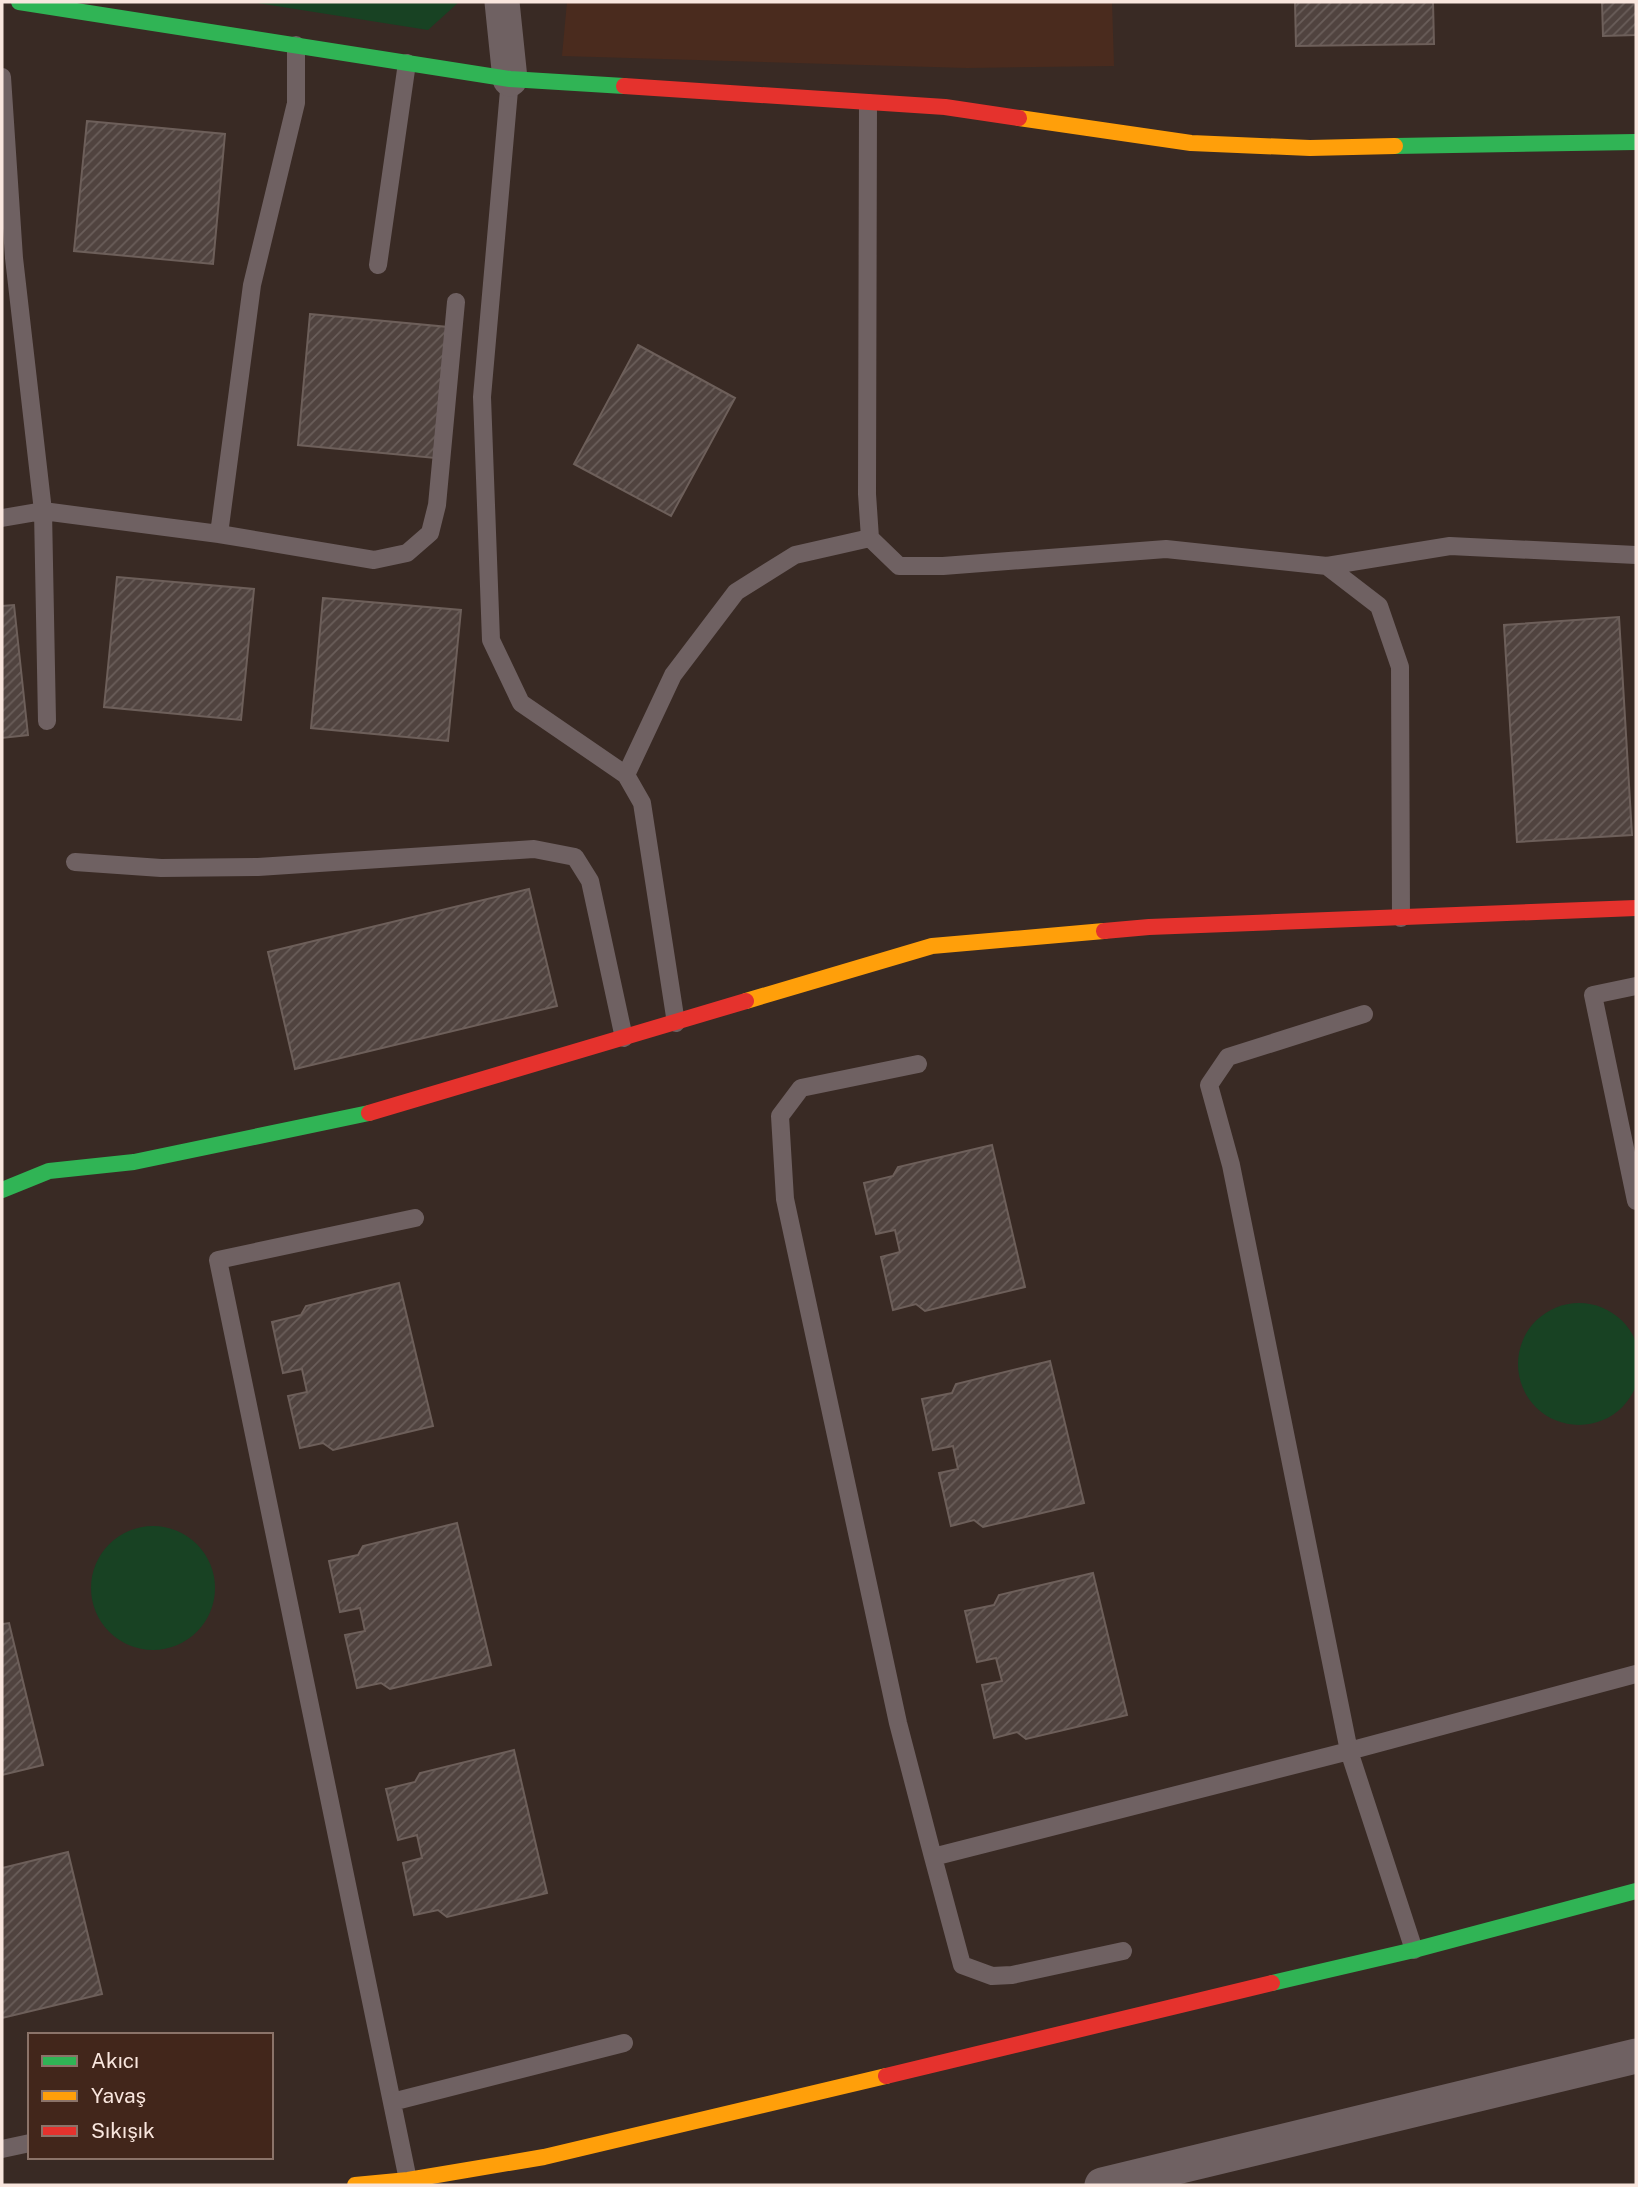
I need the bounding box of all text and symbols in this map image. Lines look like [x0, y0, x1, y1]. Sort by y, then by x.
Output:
legend [28, 2033, 273, 2159]
text: Akıcı [91, 2048, 139, 2073]
text: Yavaş [91, 2083, 146, 2108]
text: Sıkışık [91, 2118, 155, 2143]

